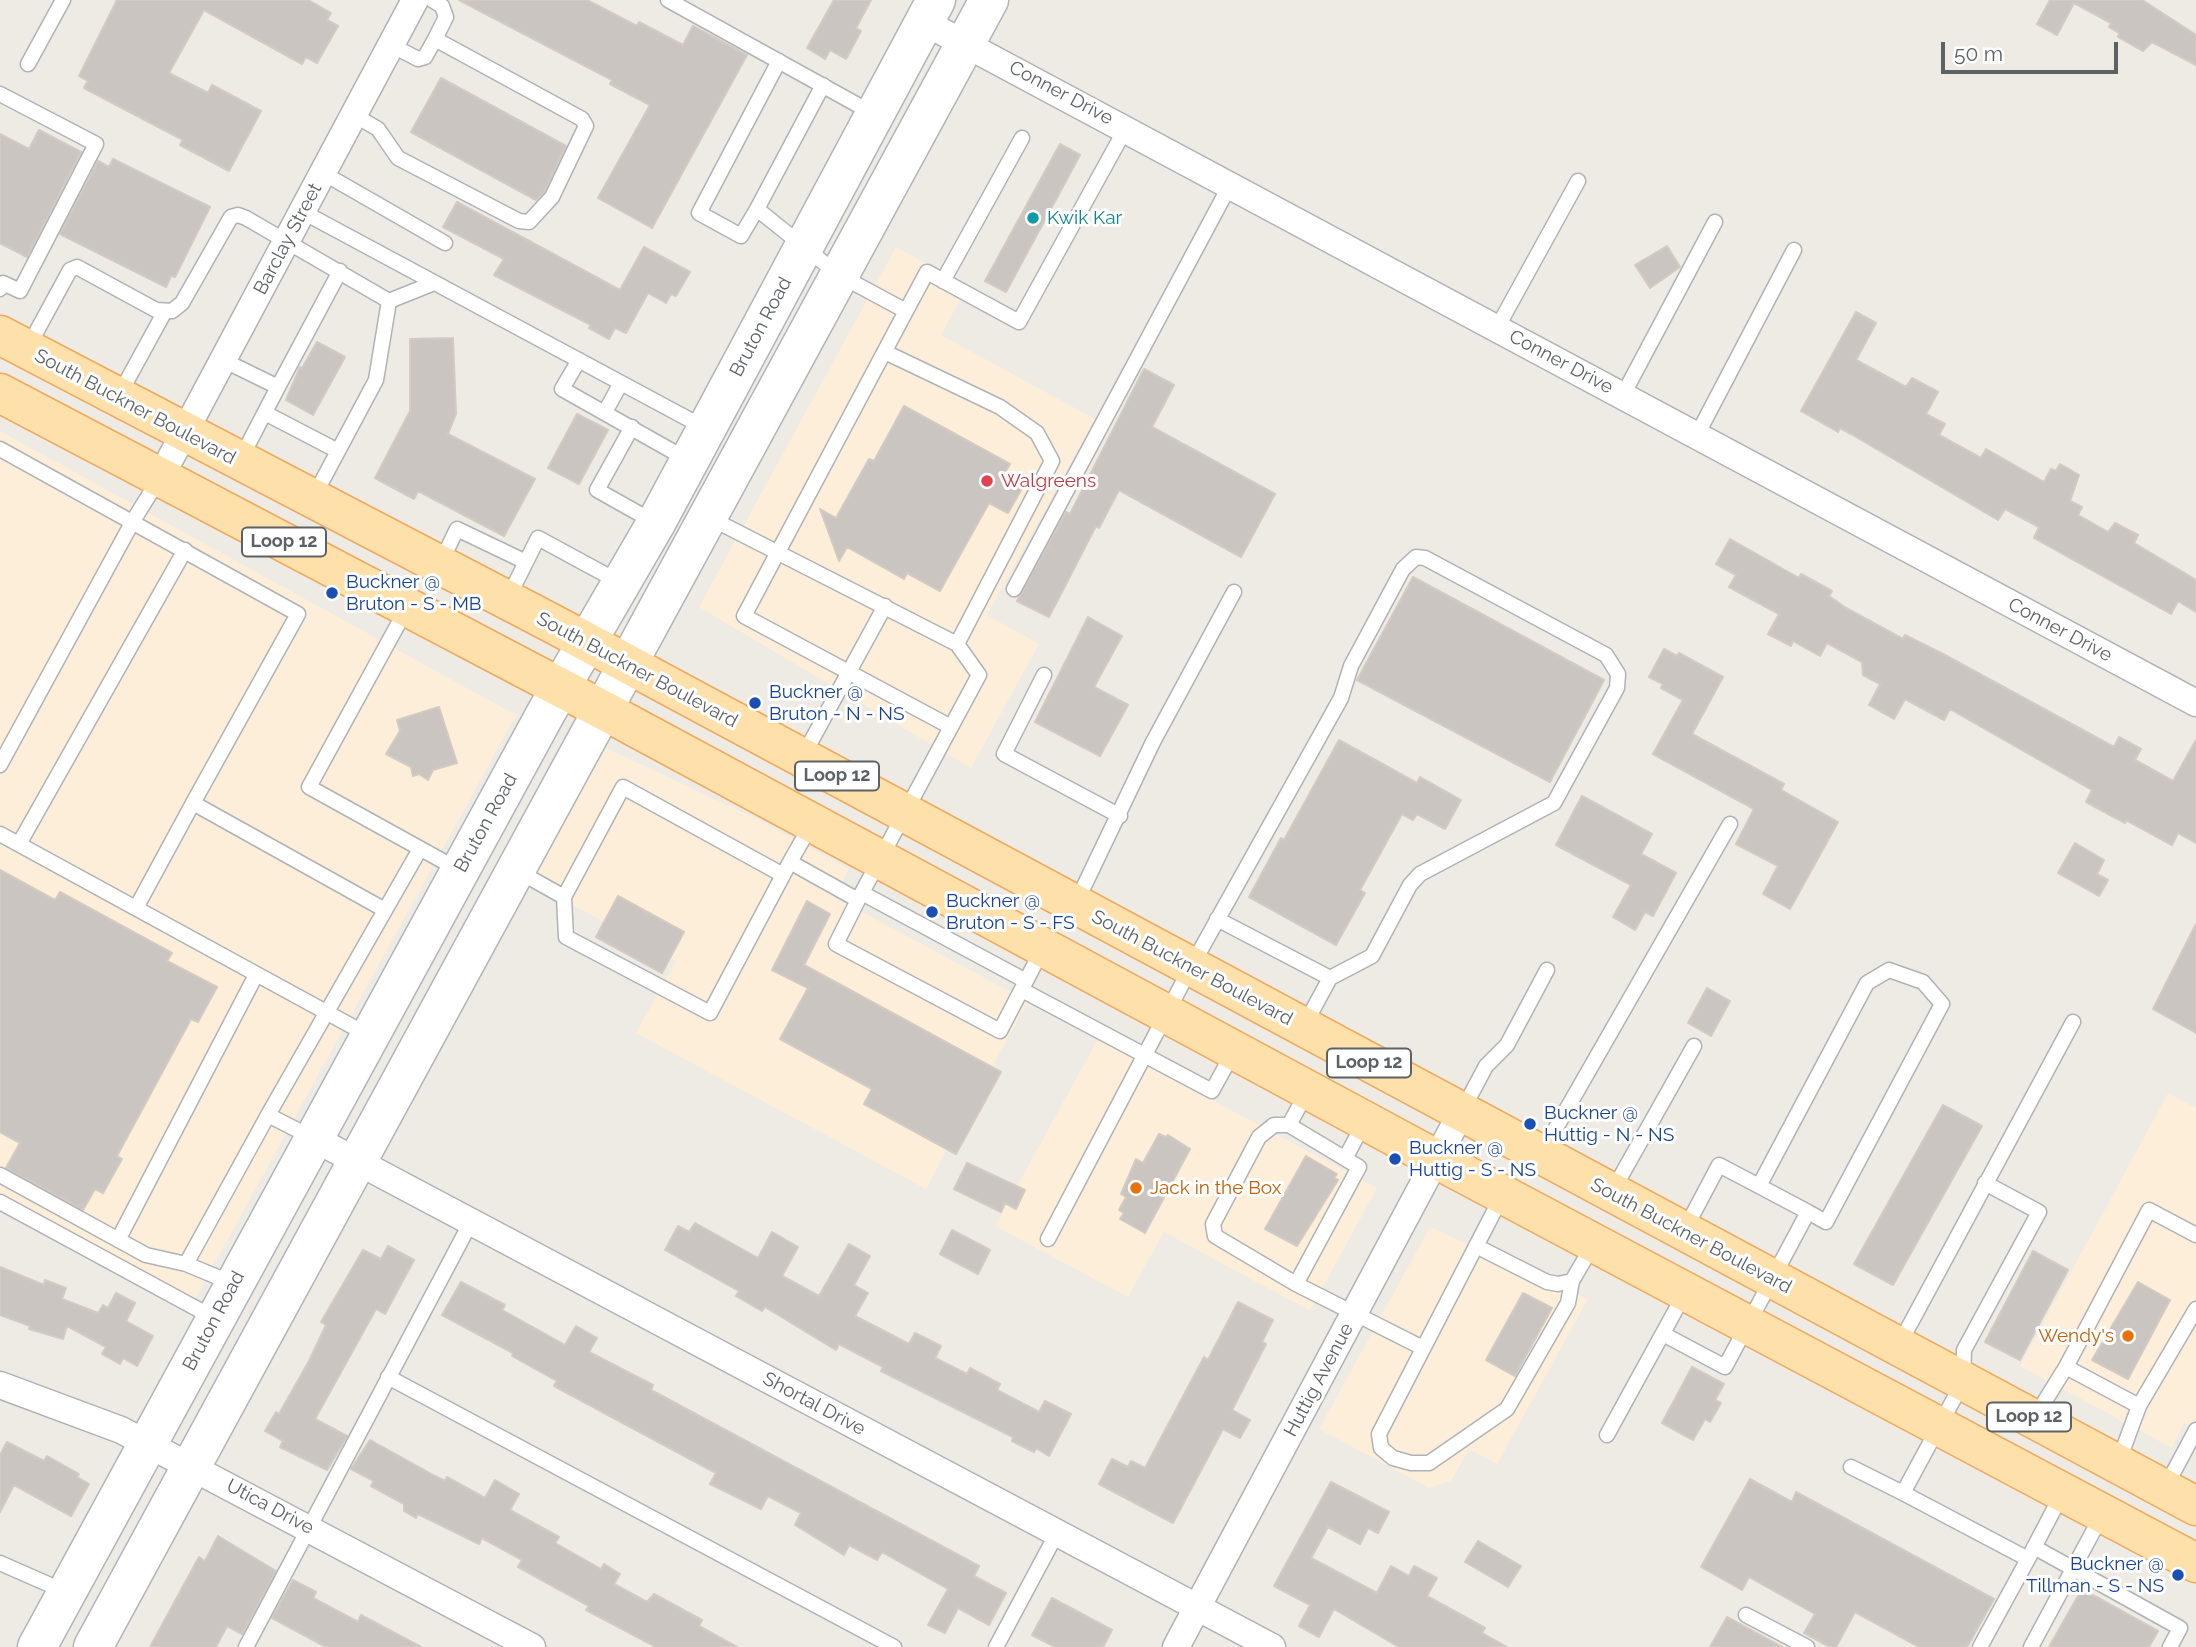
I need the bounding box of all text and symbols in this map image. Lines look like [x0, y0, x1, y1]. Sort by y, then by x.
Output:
scale bar [1944, 28, 2121, 72]
text: 50 m [1954, 41, 2003, 66]
street label: Conner Drive [1005, 56, 1117, 130]
street label: Barclay Street [249, 179, 327, 299]
place label: Kwik Kar [1047, 207, 1122, 229]
marker: Kwik Kar [1025, 210, 1041, 226]
street label: Bruton Road [725, 273, 797, 381]
street label: Conner Drive [1505, 325, 1617, 399]
street label: South Buckner Boulevard [31, 344, 239, 470]
place label: Walgreens [1001, 470, 1096, 492]
marker: Walgreens [979, 473, 995, 489]
road number: Loop 12 [242, 528, 326, 556]
place label: Buckner @ Bruton - S - MB [346, 571, 481, 615]
marker: Buckner @ Bruton - S - MB [324, 585, 340, 601]
street label: Conner Drive [2004, 593, 2116, 667]
street label: South Buckner Boulevard [533, 607, 741, 733]
place label: Buckner @ Bruton - N - NS [769, 681, 904, 725]
marker: Buckner @ Bruton - N - NS [747, 695, 763, 711]
road number: Loop 12 [795, 762, 879, 790]
street label: Bruton Road [449, 770, 523, 876]
place label: Buckner @ Bruton - S - FS [946, 890, 1075, 934]
marker: Buckner @ Bruton - S - FS [924, 904, 940, 920]
street label: South Buckner Boulevard [1088, 905, 1296, 1031]
road number: Loop 12 [1327, 1048, 1411, 1078]
place label: Buckner @ Huttig - N - NS [1544, 1102, 1674, 1146]
marker: Buckner @ Huttig - N - NS [1522, 1116, 1538, 1132]
place label: Buckner @ Huttig - S - NS [1409, 1137, 1536, 1181]
marker: Buckner @ Huttig - S - NS [1387, 1151, 1403, 1167]
street label: South Buckner Boulevard [1587, 1173, 1795, 1299]
place label: Jack in the Box [1150, 1177, 1281, 1199]
marker: Jack in the Box [1128, 1180, 1144, 1196]
street label: Bruton Road [178, 1267, 250, 1375]
street label: Huttig Avenue [1279, 1319, 1359, 1441]
place label: Wendy's [2038, 1325, 2114, 1347]
marker: Wendy's [2120, 1328, 2136, 1344]
street label: Shortal Drive [759, 1367, 869, 1441]
road number: Loop 12 [1987, 1402, 2071, 1432]
street label: Utica Drive [222, 1474, 318, 1540]
place label: Buckner @ Tillman - S - NS [2026, 1553, 2164, 1597]
marker: Buckner @ Tillman - S - NS [2170, 1567, 2186, 1583]

